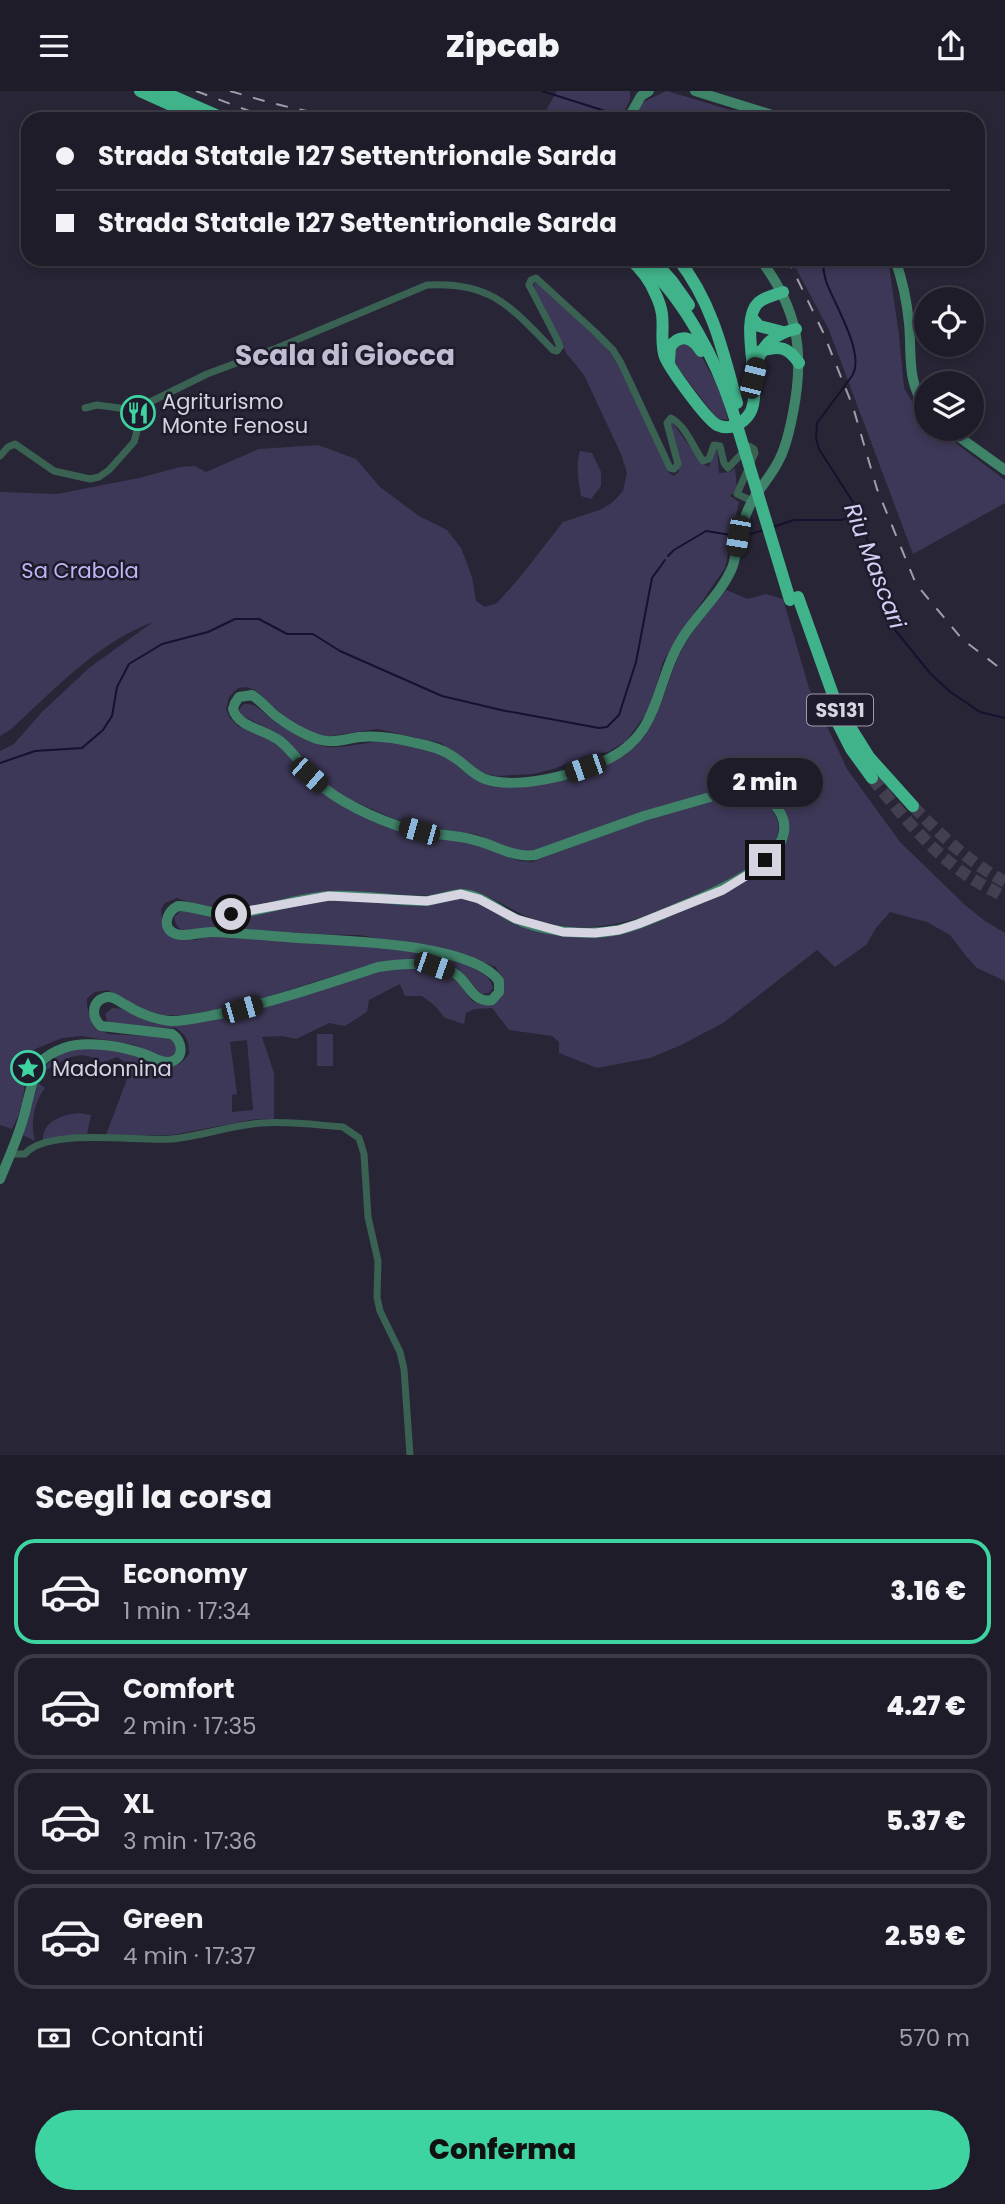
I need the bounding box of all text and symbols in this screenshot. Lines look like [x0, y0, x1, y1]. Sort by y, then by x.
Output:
text: Zipcab [445, 23, 560, 68]
icon: menu [35, 27, 73, 65]
icon: share [932, 27, 970, 65]
text: Strada Statale 127 Settentrionale Sarda [98, 138, 617, 174]
text: Strada Statale 127 Settentrionale Sarda [98, 205, 617, 241]
map controls [914, 287, 984, 441]
button: locate [914, 287, 984, 357]
district label: Scala di Giocca [235, 336, 455, 375]
car [738, 355, 769, 401]
button: layers [914, 371, 984, 441]
place label: Agriturismo Monte Fenosu [162, 387, 308, 440]
restaurant icon: Agriturismo Monte Fenosu [119, 394, 157, 432]
water label: Riu Mascari [836, 498, 914, 634]
car [725, 513, 752, 559]
park label: Sa Crabola [21, 556, 139, 585]
road number: SS131 [807, 695, 873, 725]
car [562, 751, 609, 785]
car [287, 753, 332, 797]
callout: 2 min [707, 759, 823, 807]
text: 2 min [733, 766, 797, 798]
car [396, 815, 443, 847]
route end [749, 844, 781, 876]
route start [215, 898, 247, 930]
car [411, 949, 458, 983]
car [219, 993, 266, 1025]
place icon: Madonnina [9, 1049, 47, 1087]
place label: Madonnina [52, 1054, 172, 1083]
text: Scegli la corsa [35, 1474, 272, 1519]
text: Economy [123, 1556, 247, 1592]
icon: car [39, 1560, 102, 1623]
text: 3.16 € [890, 1573, 966, 1609]
text: 1 min · 17:34 [123, 1595, 251, 1627]
text: Comfort [123, 1671, 235, 1707]
icon: car [39, 1675, 102, 1738]
text: 4.27 € [886, 1688, 966, 1724]
text: 2 min · 17:35 [123, 1710, 256, 1742]
text: XL [123, 1786, 154, 1822]
icon: car [39, 1790, 102, 1853]
text: 5.37 € [886, 1803, 966, 1839]
text: 3 min · 17:36 [123, 1825, 257, 1857]
text: Green [123, 1901, 204, 1937]
icon: car [39, 1905, 102, 1968]
text: 2.59 € [885, 1918, 966, 1954]
text: 4 min · 17:37 [123, 1940, 256, 1972]
icon: cash [35, 2019, 73, 2057]
text: Contanti [91, 2019, 204, 2055]
text: 570 m [899, 2022, 970, 2054]
button: Conferma [35, 2110, 970, 2190]

